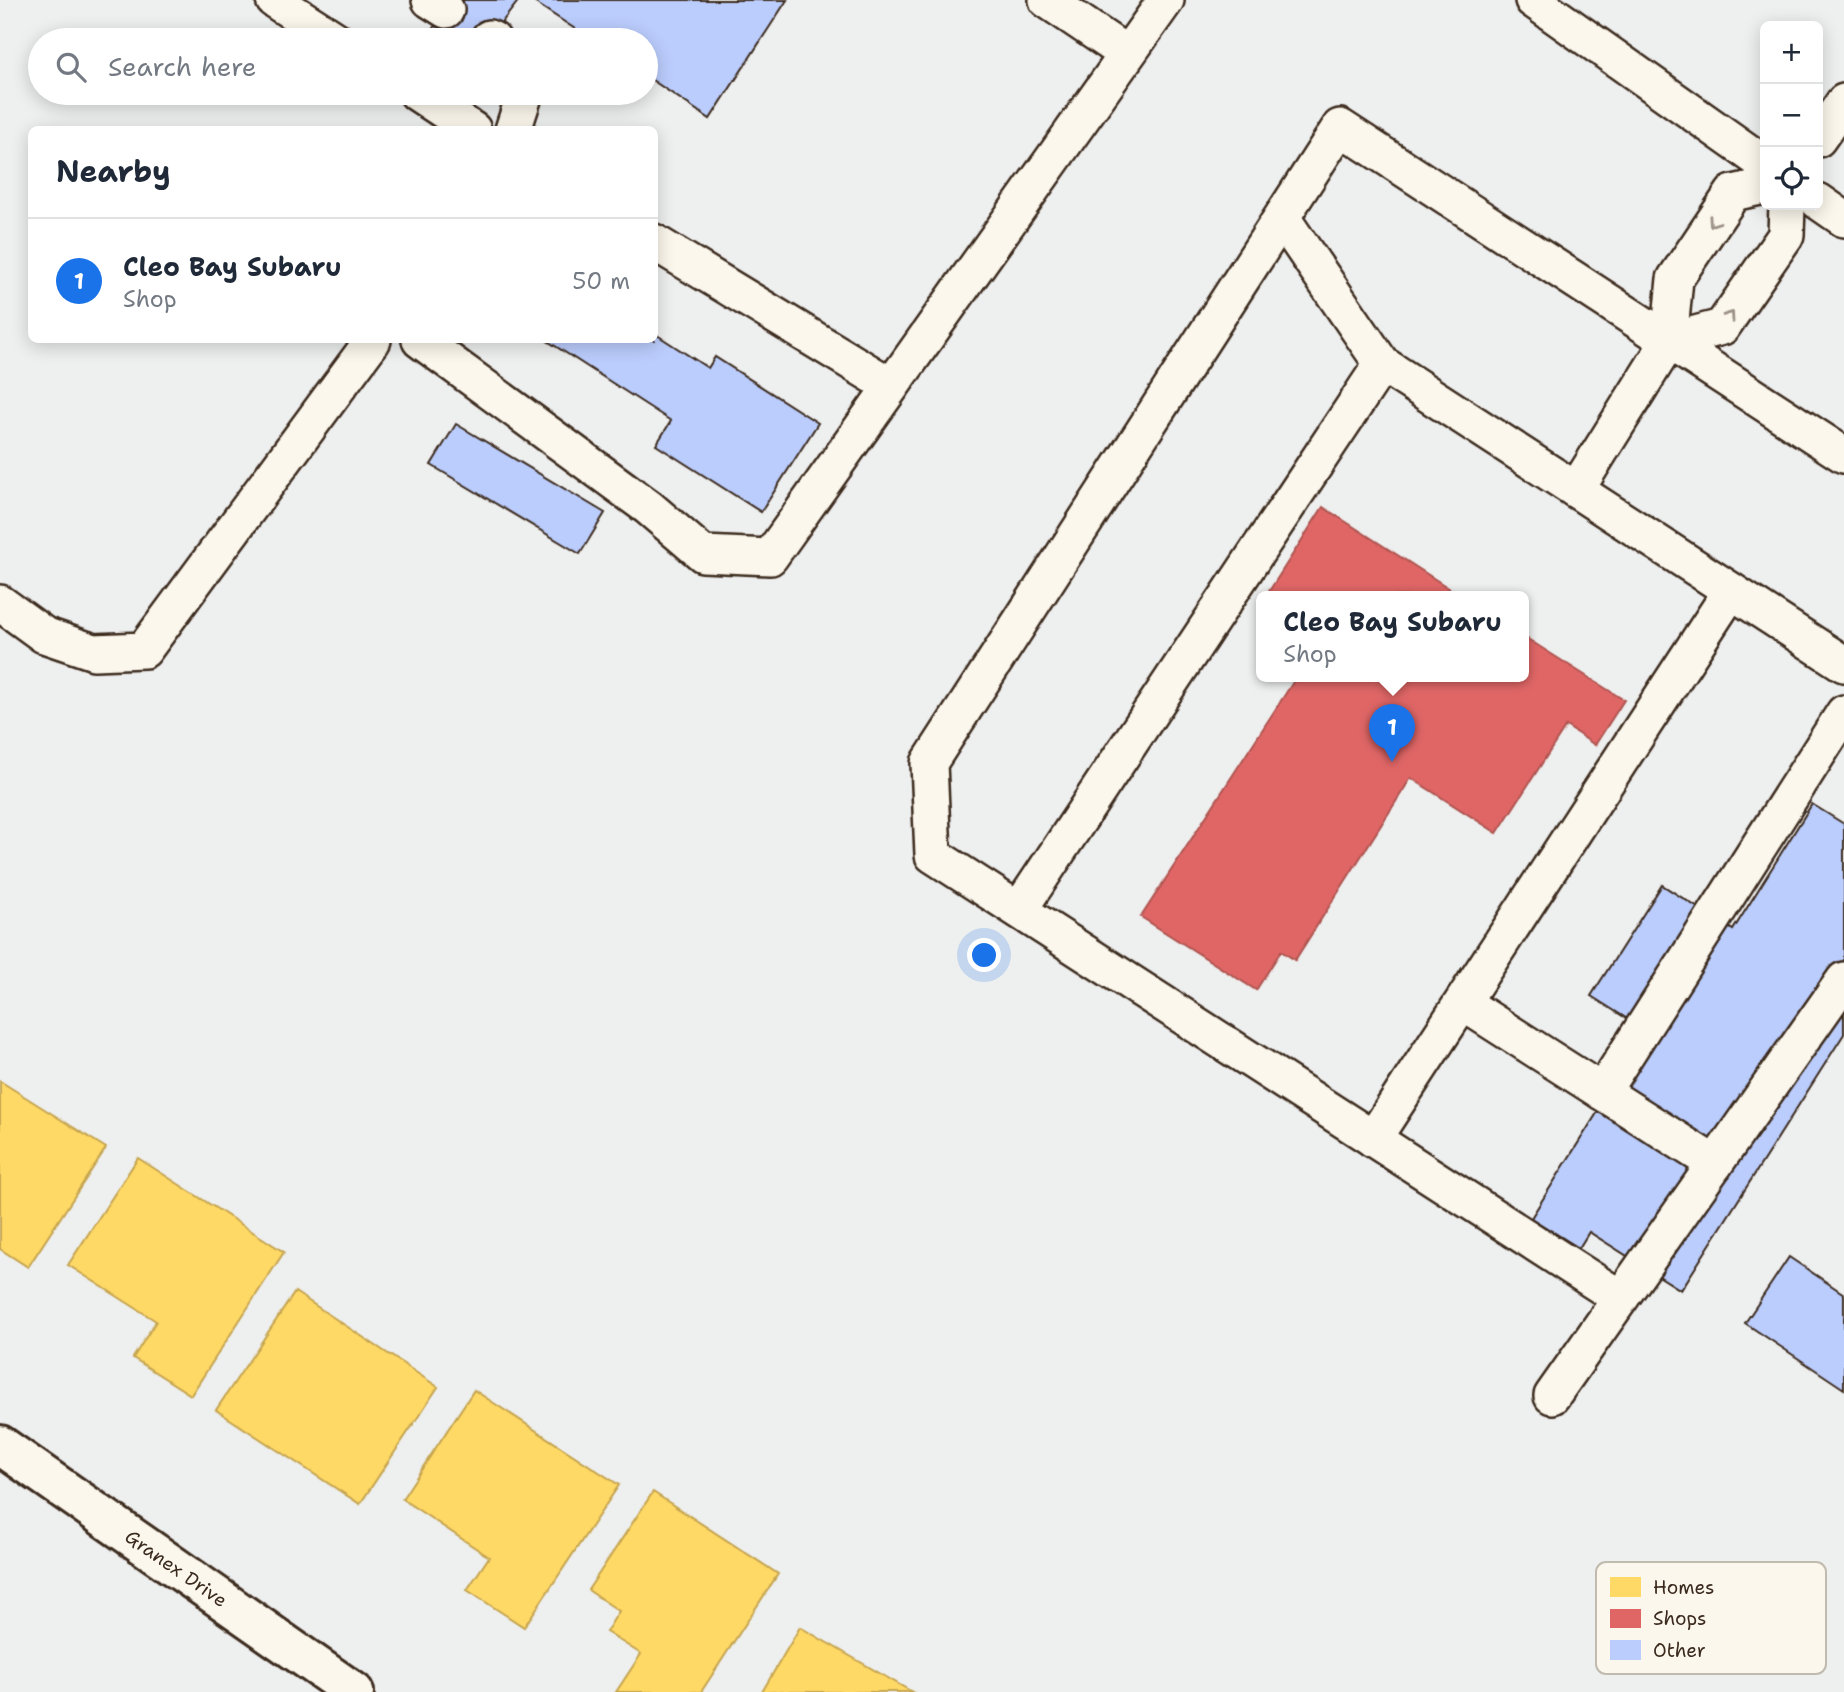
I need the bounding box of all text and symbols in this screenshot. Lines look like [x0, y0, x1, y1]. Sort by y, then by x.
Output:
map controls [1760, 21, 1823, 210]
button: + [1760, 21, 1823, 84]
search box [28, 28, 658, 105]
icon: search [52, 48, 90, 86]
text: Search here [108, 49, 257, 84]
button: − [1760, 84, 1823, 147]
button: locate [1760, 147, 1823, 210]
text: Nearby [56, 151, 171, 192]
one-way arrow [1709, 214, 1721, 227]
text: Cleo Bay Subaru [123, 249, 342, 284]
text: 1 [74, 266, 84, 296]
text: 50 m [572, 266, 630, 296]
text: Shop [123, 284, 177, 314]
one-way arrow [1722, 311, 1734, 324]
popup [1256, 591, 1529, 682]
text: Cleo Bay Subaru [1283, 604, 1502, 639]
text: Shop [1283, 639, 1337, 669]
pin: 1 [1369, 704, 1415, 762]
your location [967, 938, 1001, 972]
street label: Granex Drive [120, 1524, 232, 1612]
legend [1596, 1562, 1826, 1674]
text: Homes [1653, 1575, 1714, 1600]
text: Shops [1653, 1606, 1707, 1631]
text: Other [1653, 1638, 1706, 1663]

